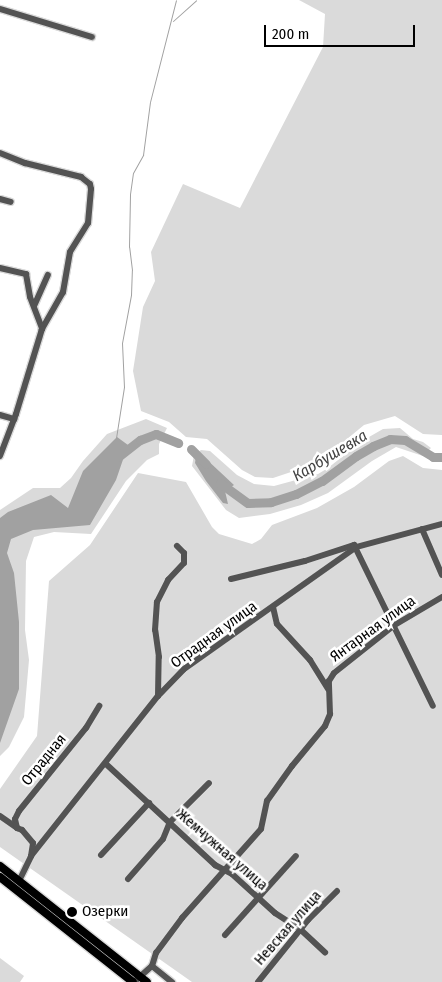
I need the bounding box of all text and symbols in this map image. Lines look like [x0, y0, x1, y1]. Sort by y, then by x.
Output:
scale bar [267, 15, 418, 47]
text: 200 m [272, 25, 309, 43]
water label: Карбушевка [289, 426, 371, 486]
street label: Янтарная улица [327, 592, 419, 666]
street label: Отрадная улица [167, 598, 261, 672]
street label: Отрадная [18, 731, 70, 789]
street label: Жемчужная улица [173, 806, 271, 894]
street label: Невская улица [251, 887, 325, 969]
place label: Озерки [82, 903, 128, 921]
marker: Озерки [66, 906, 78, 918]

